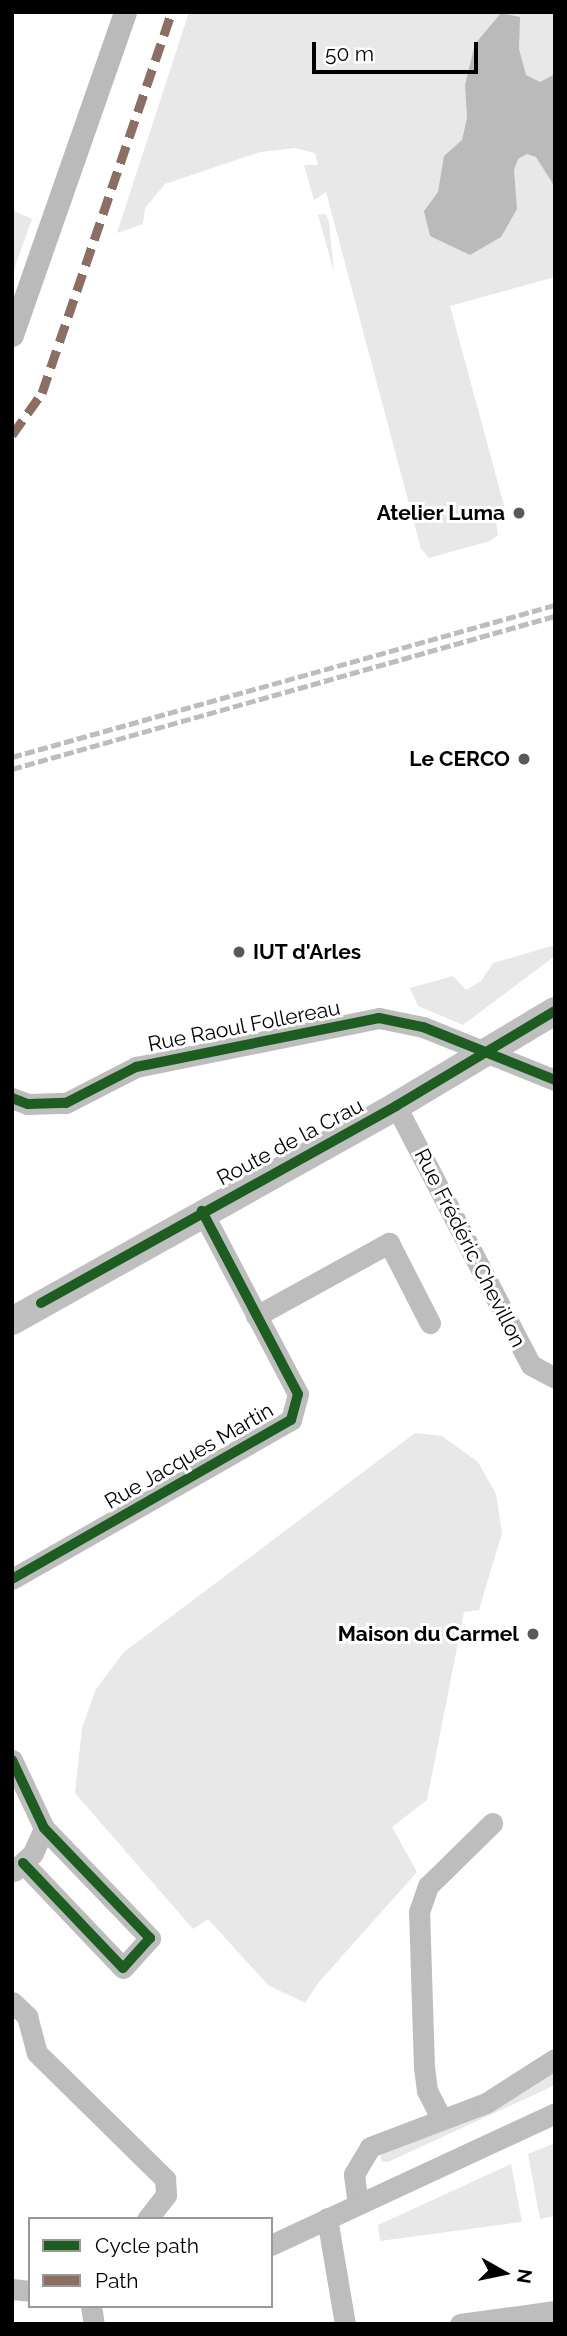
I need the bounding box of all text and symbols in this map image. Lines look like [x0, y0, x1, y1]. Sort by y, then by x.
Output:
scale bar [315, 28, 481, 72]
text: 50 m [325, 41, 374, 66]
place label: Atelier Luma [376, 500, 505, 526]
marker: Atelier Luma [511, 505, 527, 521]
place label: Le CERCO [409, 746, 510, 772]
marker: Le CERCO [516, 751, 532, 767]
place label: IUT d'Arles [253, 939, 362, 965]
marker: IUT d'Arles [231, 944, 247, 960]
street label: Rue Raoul Follereau [145, 995, 343, 1057]
street label: Route de la Crau [213, 1093, 367, 1191]
street label: Rue Frédéric Chevillon [409, 1145, 531, 1351]
street label: Rue Jacques Martin [100, 1397, 278, 1515]
place label: Maison du Carmel [338, 1621, 519, 1647]
marker: Maison du Carmel [525, 1626, 541, 1642]
legend [28, 2217, 273, 2308]
text: Cycle path [95, 2233, 199, 2258]
north arrow [469, 2238, 539, 2308]
text: N [513, 2267, 537, 2285]
text: Path [95, 2268, 139, 2293]

